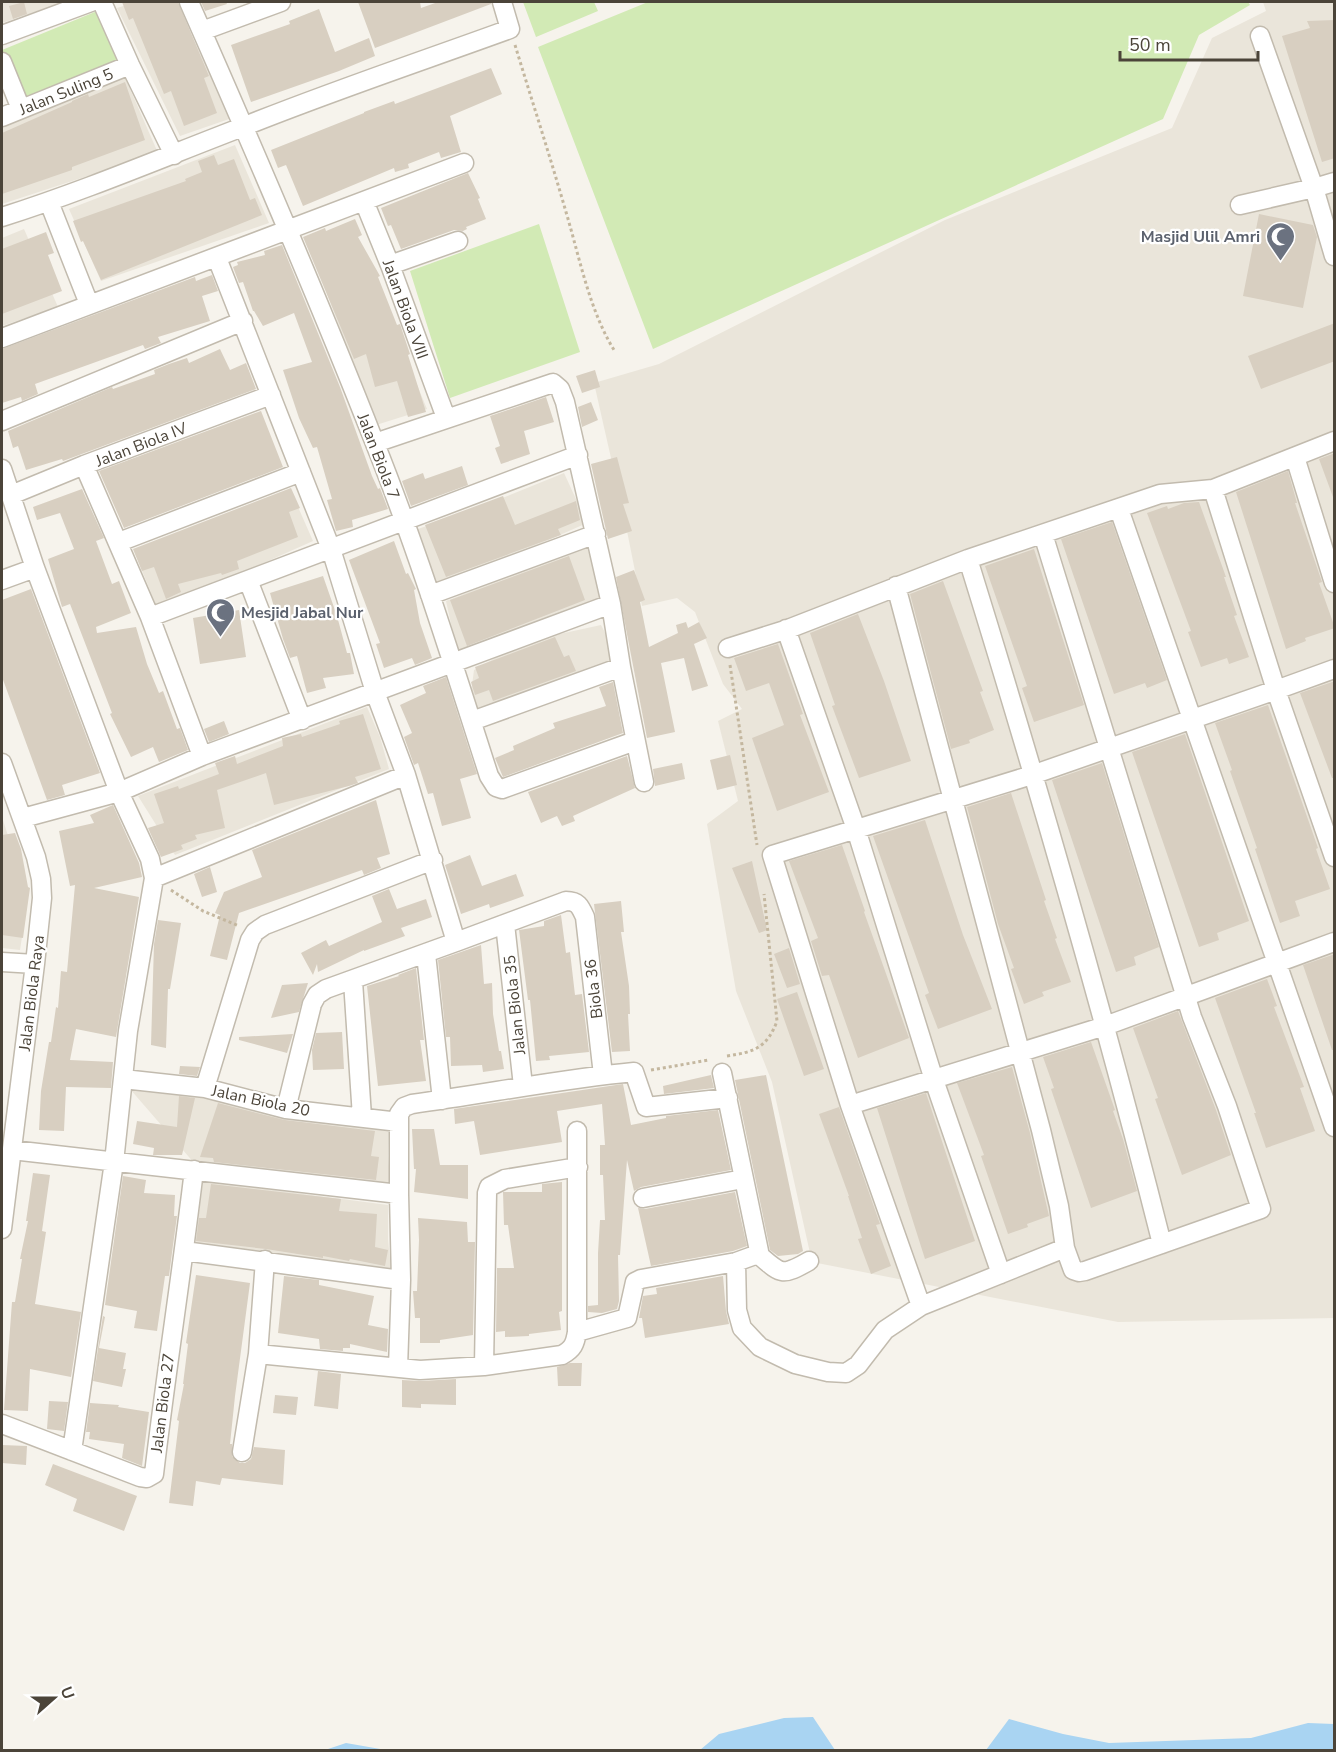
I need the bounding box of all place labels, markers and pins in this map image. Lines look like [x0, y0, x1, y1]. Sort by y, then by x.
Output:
mosque icon: Masjid Ulil Amri [1265, 220, 1297, 262]
place label: Masjid Ulil Amri [1141, 226, 1260, 248]
mosque icon: Mesjid Jabal Nur [204, 596, 236, 638]
place label: Mesjid Jabal Nur [241, 602, 364, 624]

